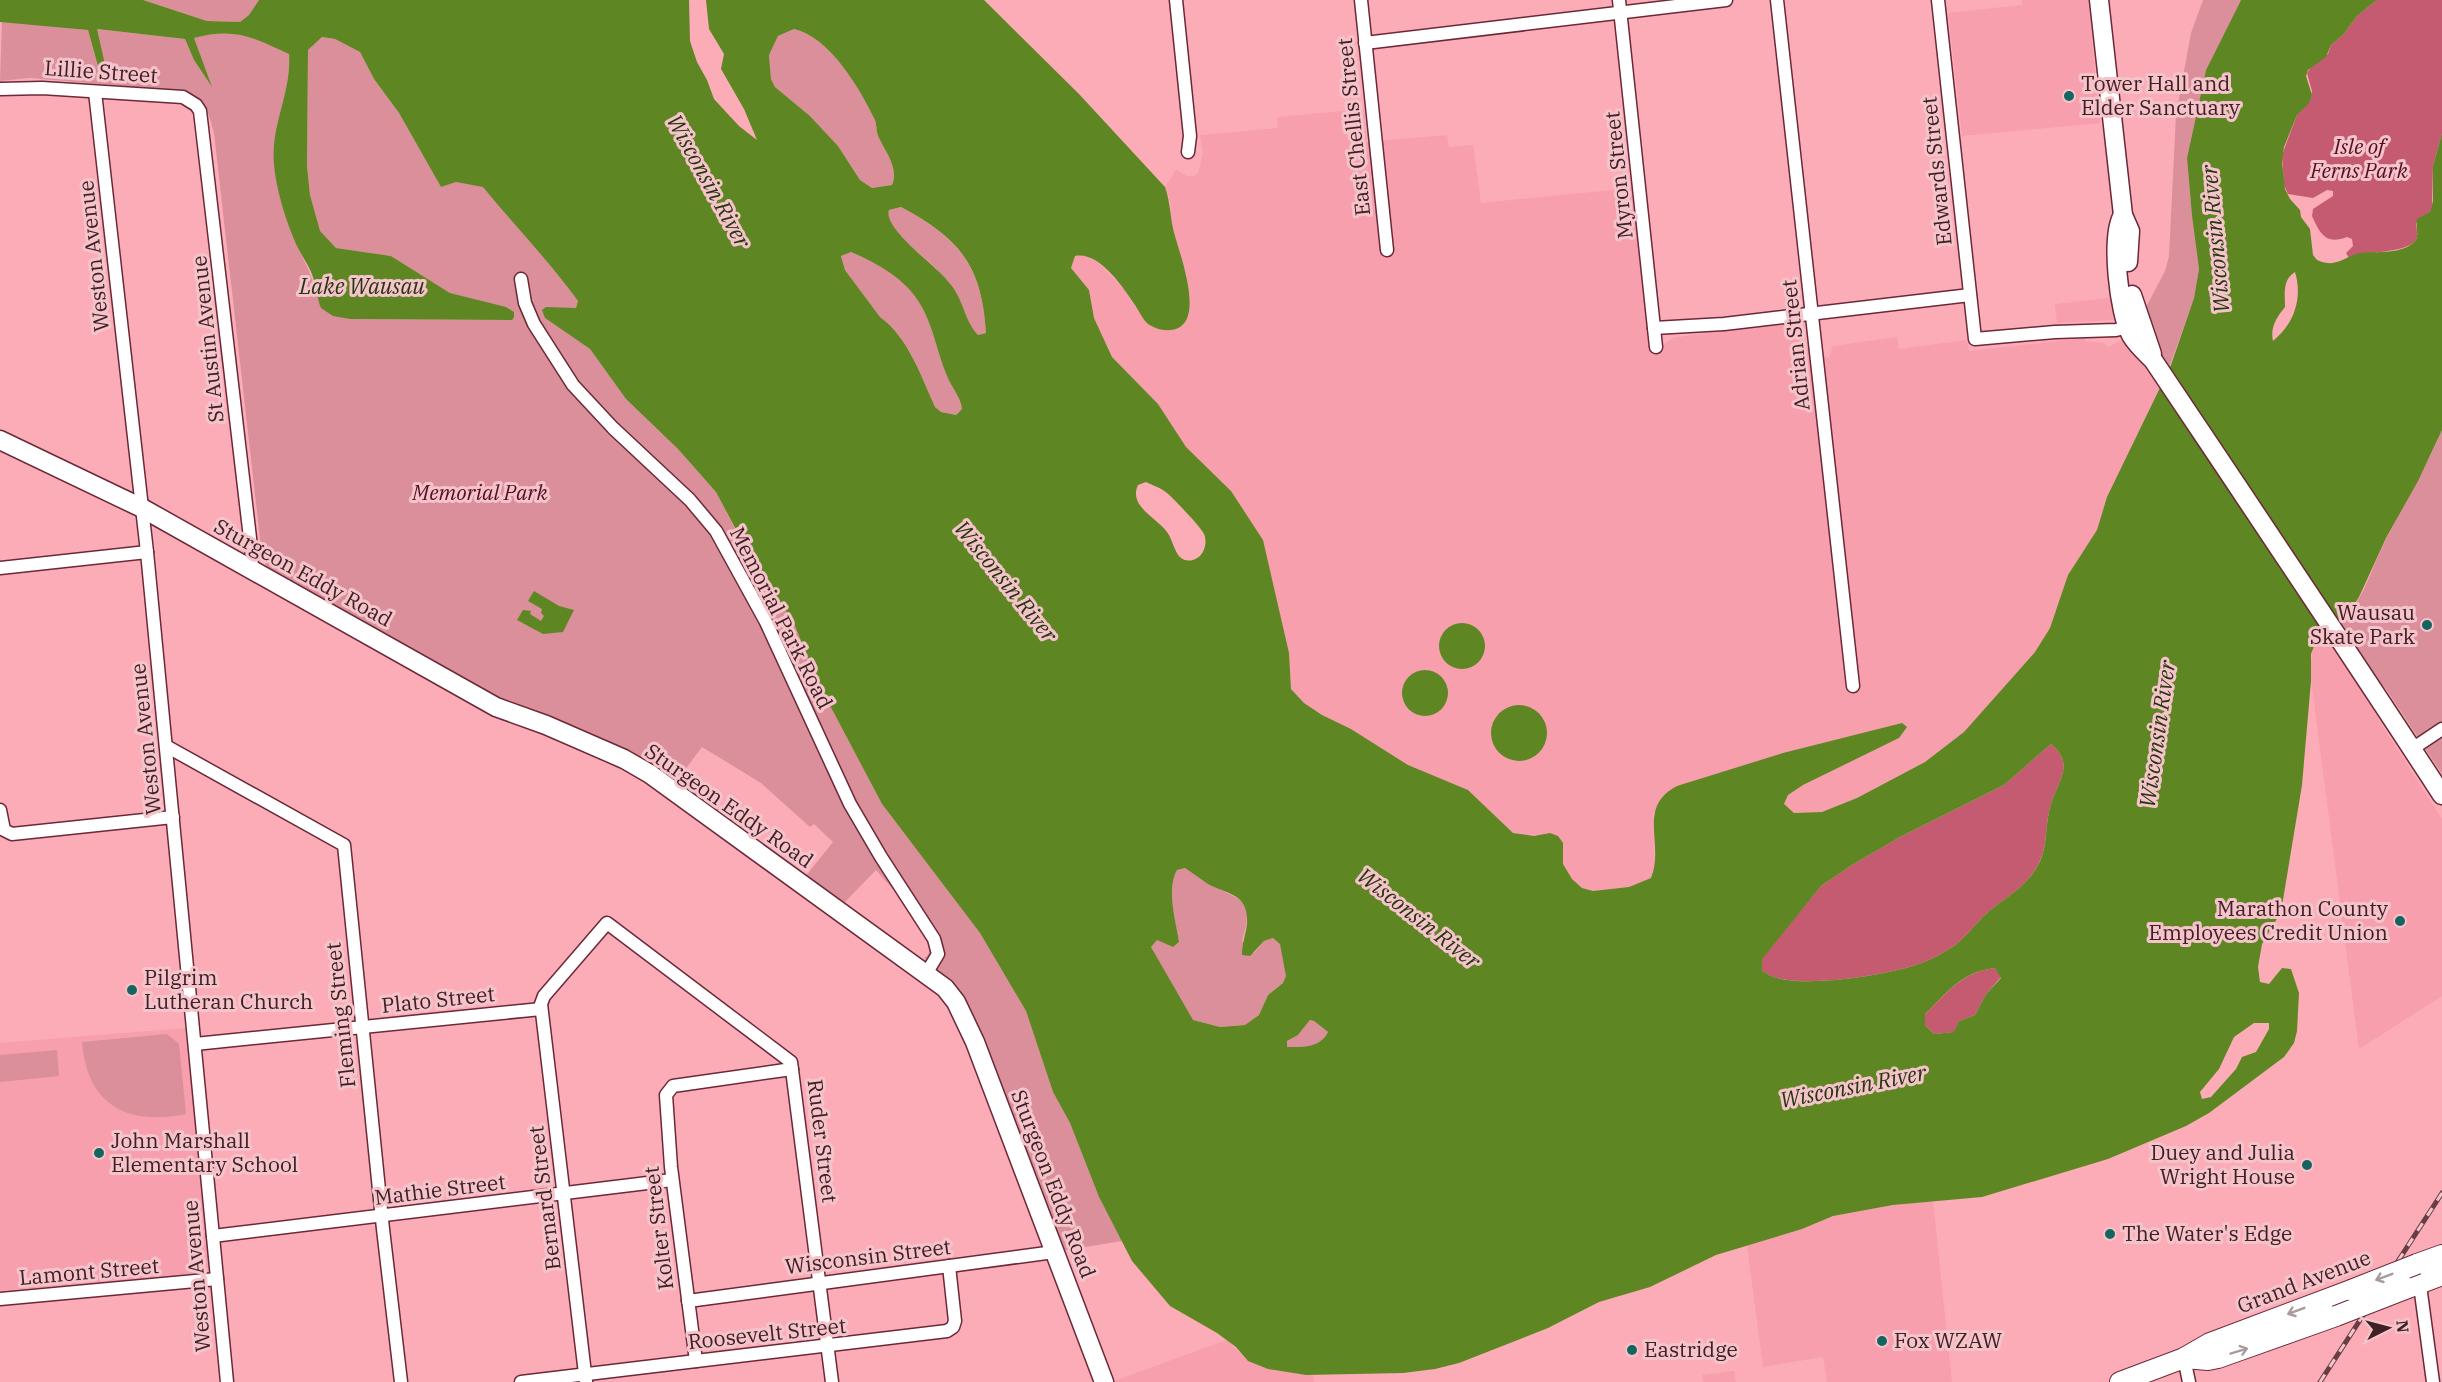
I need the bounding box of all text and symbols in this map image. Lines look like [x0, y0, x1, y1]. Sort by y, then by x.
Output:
street label: East Chellis Street [1330, 37, 1376, 217]
street label: Lillie Street [44, 53, 159, 89]
place label: Tower Hall and Elder Sanctuary [2081, 69, 2241, 121]
marker: Tower Hall and Elder Sanctuary [2062, 89, 2076, 103]
street label: Edwards Street [1914, 95, 1958, 247]
water label: Wisconsin River [661, 109, 759, 254]
street label: Myron Street [1597, 110, 1639, 240]
park label: Isle of Ferns Park [2309, 132, 2409, 184]
water label: Wisconsin River [2193, 162, 2235, 314]
street label: Weston Avenue [71, 179, 115, 333]
street label: St Austin Avenue [184, 254, 230, 424]
water label: Lake Wausau [298, 271, 425, 300]
street label: Adrian Street [1774, 278, 1816, 412]
park label: Memorial Park [411, 478, 549, 506]
street label: Sturgeon Eddy Road [209, 511, 398, 633]
water label: Wisconsin River [948, 514, 1065, 649]
street label: Memorial Park Road [724, 522, 840, 714]
place label: Wausau Skate Park [2310, 598, 2416, 650]
marker: Wausau Skate Park [2420, 618, 2434, 632]
water label: Wisconsin River [2132, 657, 2181, 809]
street label: Weston Avenue [123, 662, 167, 816]
street label: Sturgeon Eddy Road [640, 736, 820, 874]
water label: Wisconsin River [1352, 861, 1488, 976]
place label: Marathon County Employees Credit Union [2148, 894, 2389, 946]
marker: Marathon County Employees Credit Union [2393, 914, 2407, 928]
street label: Fleming Street [318, 941, 362, 1089]
place label: Pilgrim Lutheran Church [144, 963, 313, 1015]
street label: Plato Street [380, 979, 496, 1019]
marker: Pilgrim Lutheran Church [125, 983, 139, 997]
water label: Wisconsin River [1777, 1057, 1930, 1114]
street label: Ruder Street [802, 1078, 844, 1204]
street label: Sturgeon Eddy Road [1005, 1085, 1103, 1282]
street label: Bernard Street [521, 1124, 567, 1272]
place label: John Marshall Elementary School [111, 1126, 298, 1178]
place label: Duey and Julia Wright House [2151, 1138, 2295, 1190]
marker: John Marshall Elementary School [92, 1146, 106, 1160]
marker: Duey and Julia Wright House [2300, 1158, 2314, 1172]
street label: Kolter Street [637, 1165, 679, 1292]
street label: Mathie Street [373, 1167, 507, 1211]
street label: Weston Avenue [175, 1199, 217, 1353]
place label: The Water's Edge [2122, 1219, 2292, 1247]
marker: The Water's Edge [2103, 1227, 2117, 1241]
street label: Wisconsin Street [783, 1232, 952, 1280]
street label: Grand Avenue [2233, 1243, 2374, 1319]
street label: Lamont Street [18, 1251, 160, 1291]
one-way arrow [2375, 1273, 2394, 1284]
north arrow [2358, 1298, 2418, 1358]
one-way arrow [2287, 1307, 2306, 1318]
street label: Roosevelt Street [686, 1311, 847, 1355]
text: N [2392, 1319, 2414, 1334]
place label: Fox WZAW [1894, 1326, 2002, 1354]
marker: Fox WZAW [1875, 1334, 1889, 1348]
place label: Eastridge [1644, 1335, 1738, 1363]
marker: Eastridge [1625, 1343, 1639, 1357]
one-way arrow [2229, 1345, 2248, 1356]

